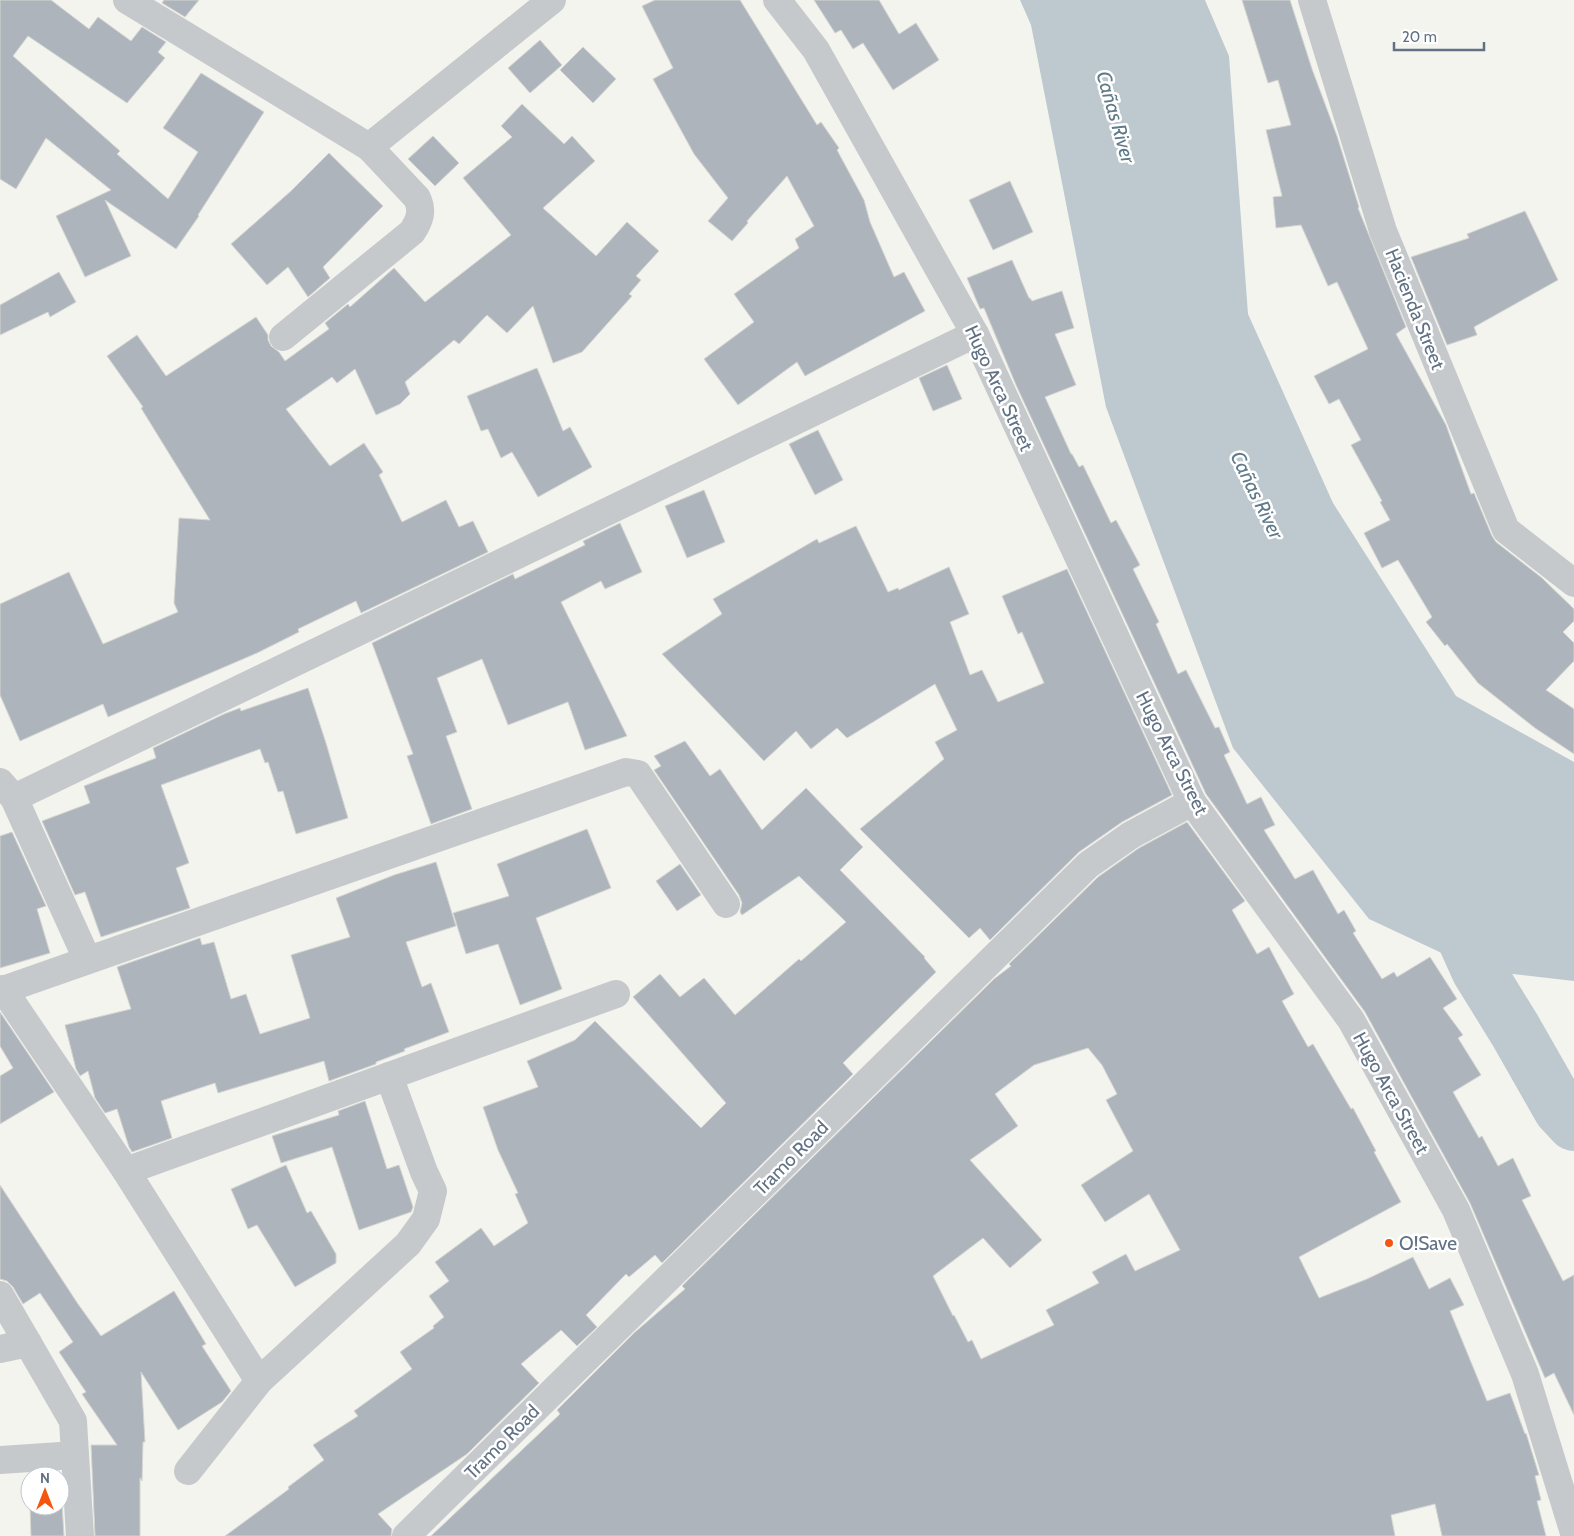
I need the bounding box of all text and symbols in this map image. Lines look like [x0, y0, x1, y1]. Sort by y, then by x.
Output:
scale bar [1394, 20, 1484, 52]
text: 20 m [1402, 28, 1437, 46]
water label: Cañas River [1091, 68, 1141, 167]
street label: Hacienda Street [1380, 245, 1450, 373]
street label: Hugo Arca Street [960, 322, 1038, 455]
water label: Cañas River [1226, 447, 1289, 543]
street label: Hugo Arca Street [1131, 687, 1213, 819]
street label: Hugo Arca Street [1348, 1028, 1434, 1158]
street label: Tramo Road [749, 1116, 833, 1200]
place label: O!Save [1399, 1232, 1457, 1255]
marker: O!Save [1383, 1237, 1395, 1249]
street label: Tramo Road [460, 1400, 544, 1484]
north arrow [20, 1466, 70, 1516]
text: N [40, 1469, 50, 1487]

